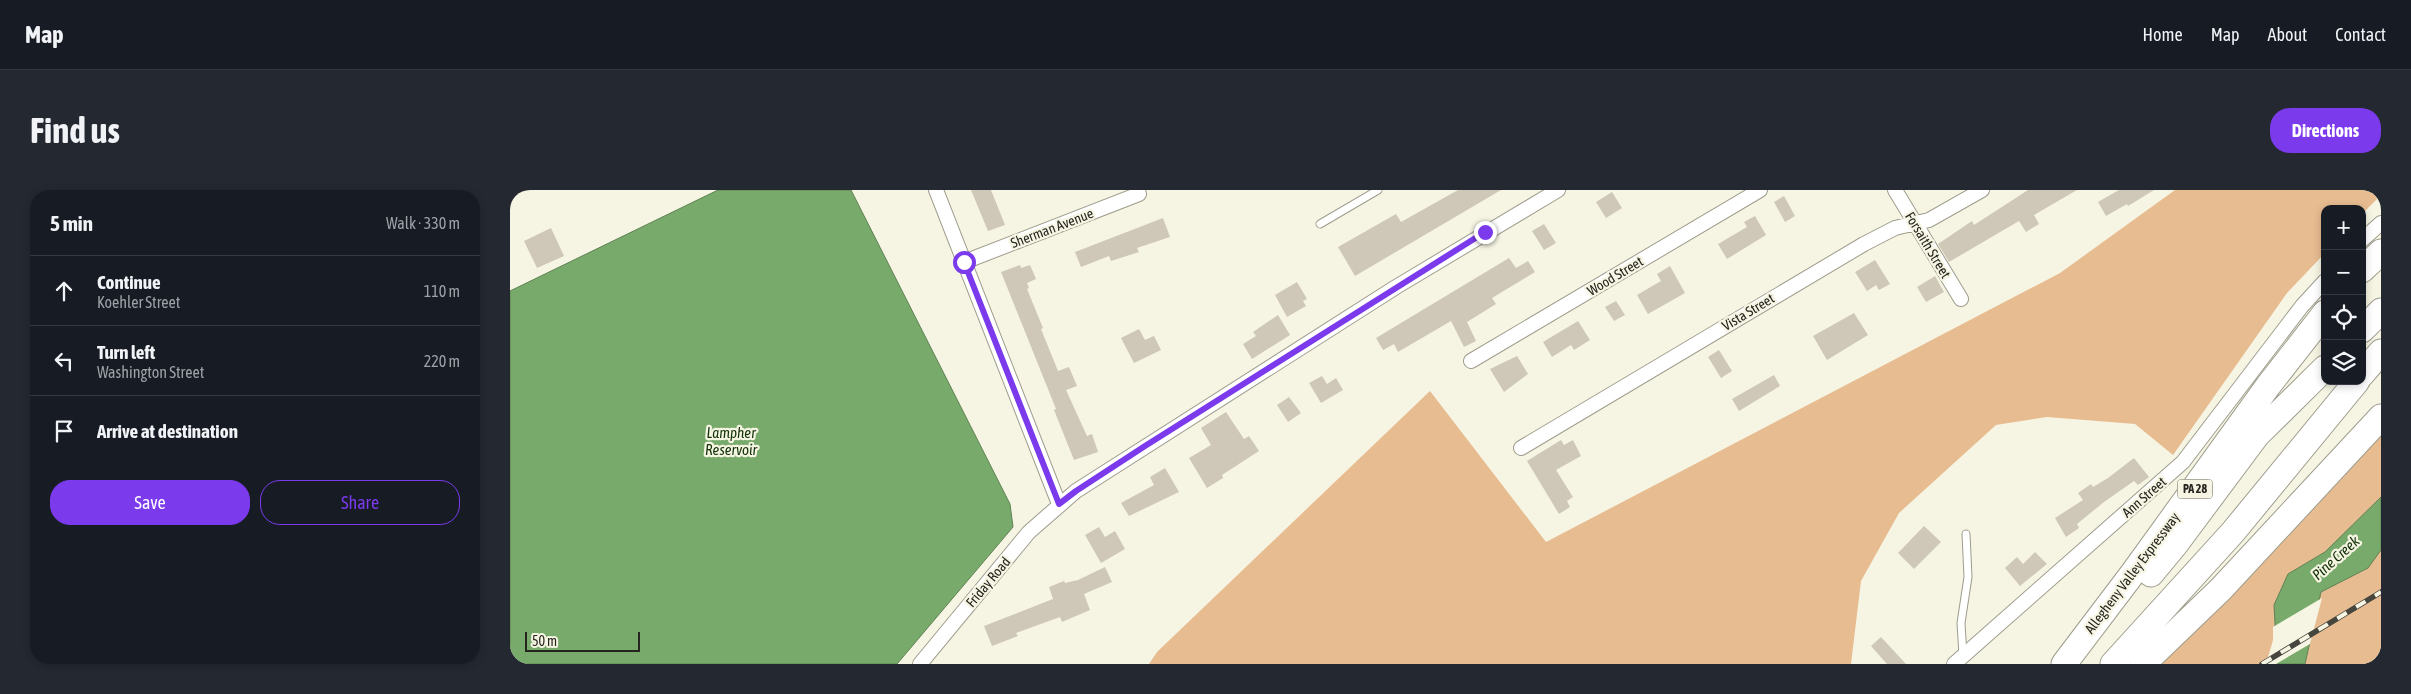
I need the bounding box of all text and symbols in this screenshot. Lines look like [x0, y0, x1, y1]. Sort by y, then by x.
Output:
text: Map [25, 21, 64, 48]
text: Home [2143, 24, 2183, 45]
text: Map [2211, 24, 2240, 45]
text: About [2268, 24, 2307, 45]
text: Contact [2335, 24, 2386, 45]
button: Directions [2270, 108, 2381, 153]
text: Find us [30, 110, 120, 150]
street label: Sherman Avenue [1008, 205, 1096, 251]
map controls [2321, 205, 2366, 385]
button: + [2321, 205, 2366, 250]
street label: Forsaith Street [1902, 209, 1954, 281]
text: 5 min [50, 211, 93, 235]
text: Walk · 330 m [386, 214, 460, 232]
route end [1474, 221, 1497, 244]
button: − [2321, 250, 2366, 295]
route start [953, 251, 976, 274]
street label: Wood Street [1584, 253, 1646, 299]
text: Continue [97, 271, 161, 293]
icon: ahead [50, 277, 78, 305]
text: 110 m [424, 282, 460, 300]
street label: Vista Street [1719, 290, 1777, 334]
text: Koehler Street [97, 293, 180, 311]
button: locate [2321, 295, 2366, 340]
button: layers [2321, 340, 2366, 385]
text: Turn left [97, 341, 155, 363]
icon: left [50, 347, 78, 375]
text: 220 m [424, 352, 460, 370]
text: Washington Street [97, 363, 204, 381]
icon: arrive [50, 417, 78, 445]
text: Arrive at destination [97, 420, 238, 442]
water label: Lampher Reservoir [705, 424, 757, 458]
street label: Ann Street [2119, 474, 2169, 520]
button: Save [50, 480, 250, 525]
button: Share [260, 480, 460, 525]
road number: PA 28 [2178, 480, 2212, 498]
street label: Allegheny Valley Expressway [2081, 509, 2183, 637]
water label: Pine Creek [2309, 532, 2363, 583]
street label: Friday Road [962, 554, 1014, 610]
scale bar [525, 629, 640, 652]
text: 50 m [532, 633, 557, 649]

